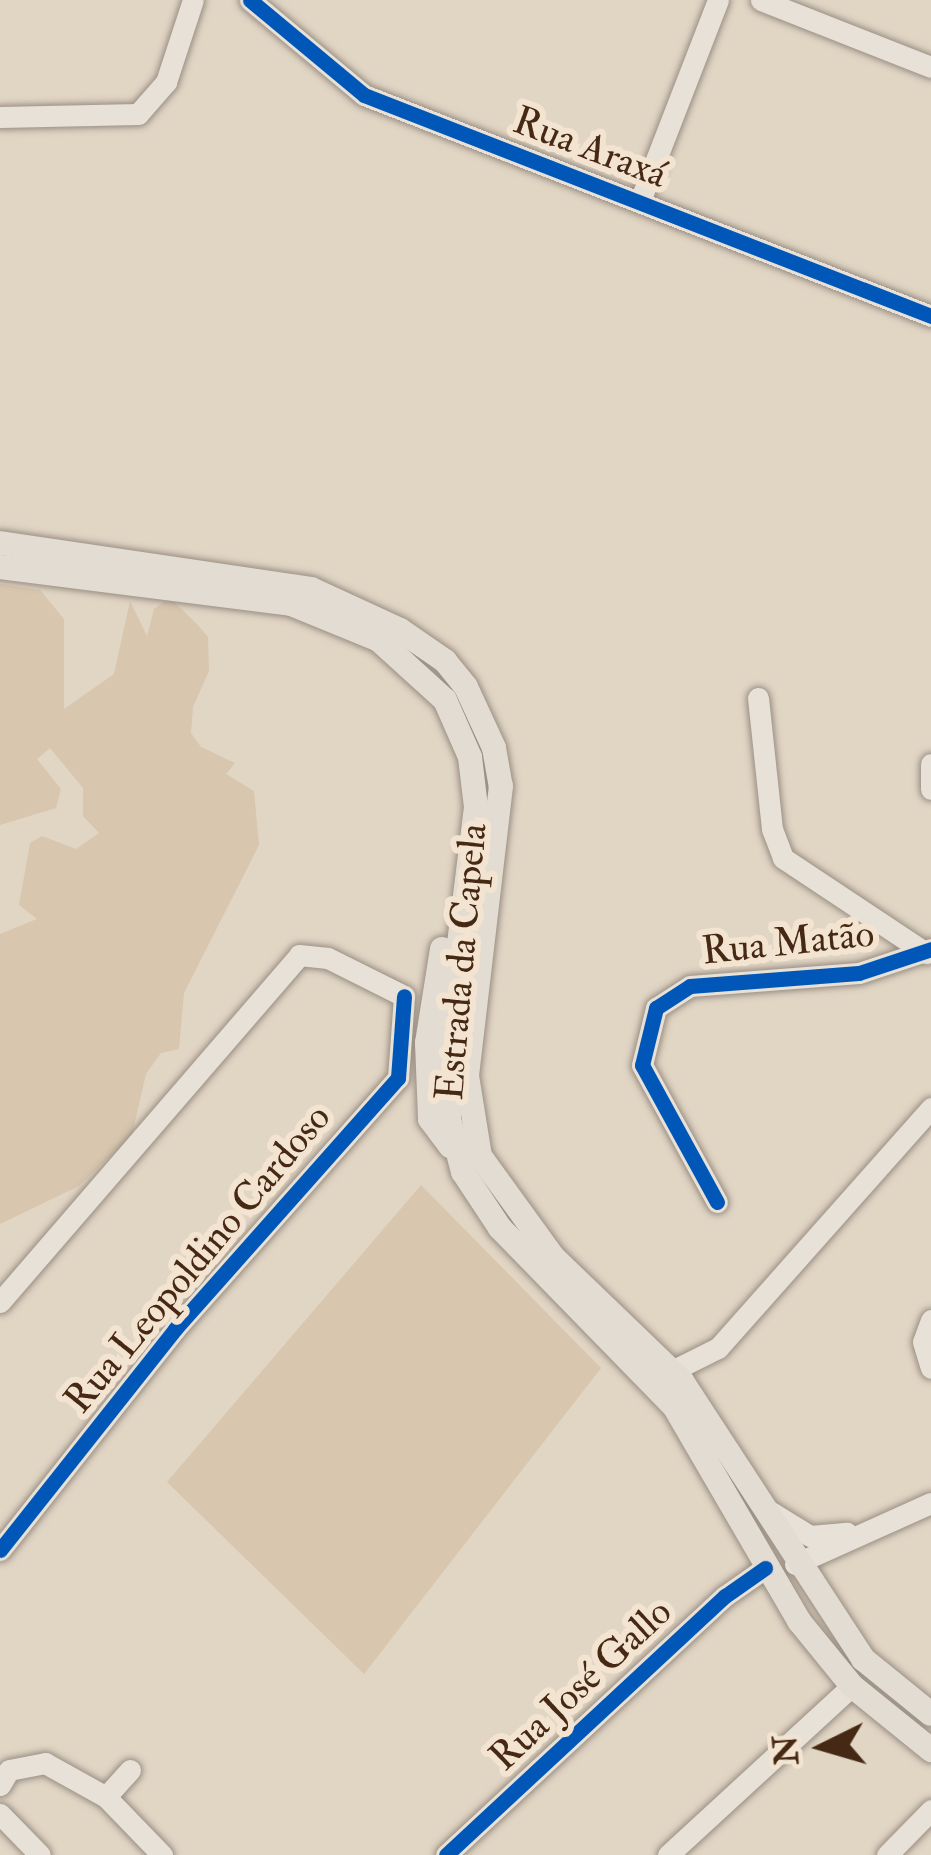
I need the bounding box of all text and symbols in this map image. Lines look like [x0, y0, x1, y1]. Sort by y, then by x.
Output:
street label: Rua Araxá [507, 97, 673, 199]
street label: Estrada da Capela [427, 821, 497, 1103]
street label: Rua Matão [700, 911, 876, 975]
street label: Rua Leopoldino Cardoso [55, 1095, 341, 1423]
street label: Rua José Gallo [481, 1589, 681, 1781]
north arrow [763, 1687, 883, 1807]
text: N [765, 1734, 808, 1767]

